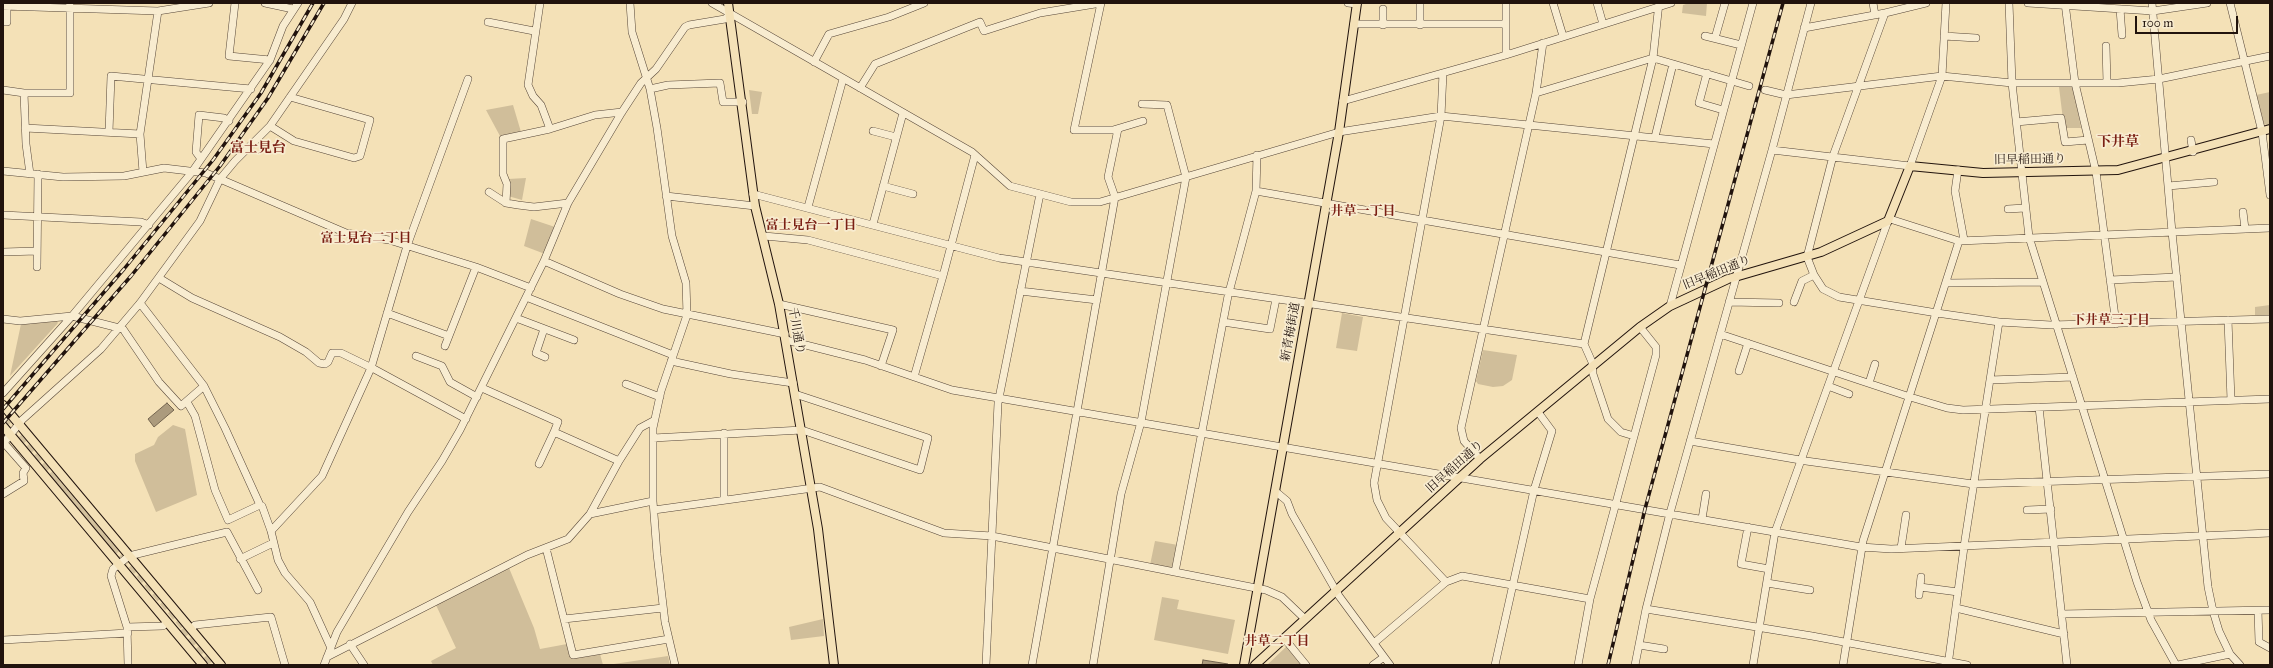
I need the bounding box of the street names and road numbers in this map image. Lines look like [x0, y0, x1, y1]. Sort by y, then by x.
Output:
street label: 旧早稲田通り [1994, 152, 2066, 168]
street label: 旧早稲田通り [1681, 253, 1753, 293]
street label: 新青梅街道 [1279, 301, 1303, 363]
street label: 千川通り [785, 306, 807, 356]
street label: 旧早稲田通り [1423, 438, 1487, 496]

